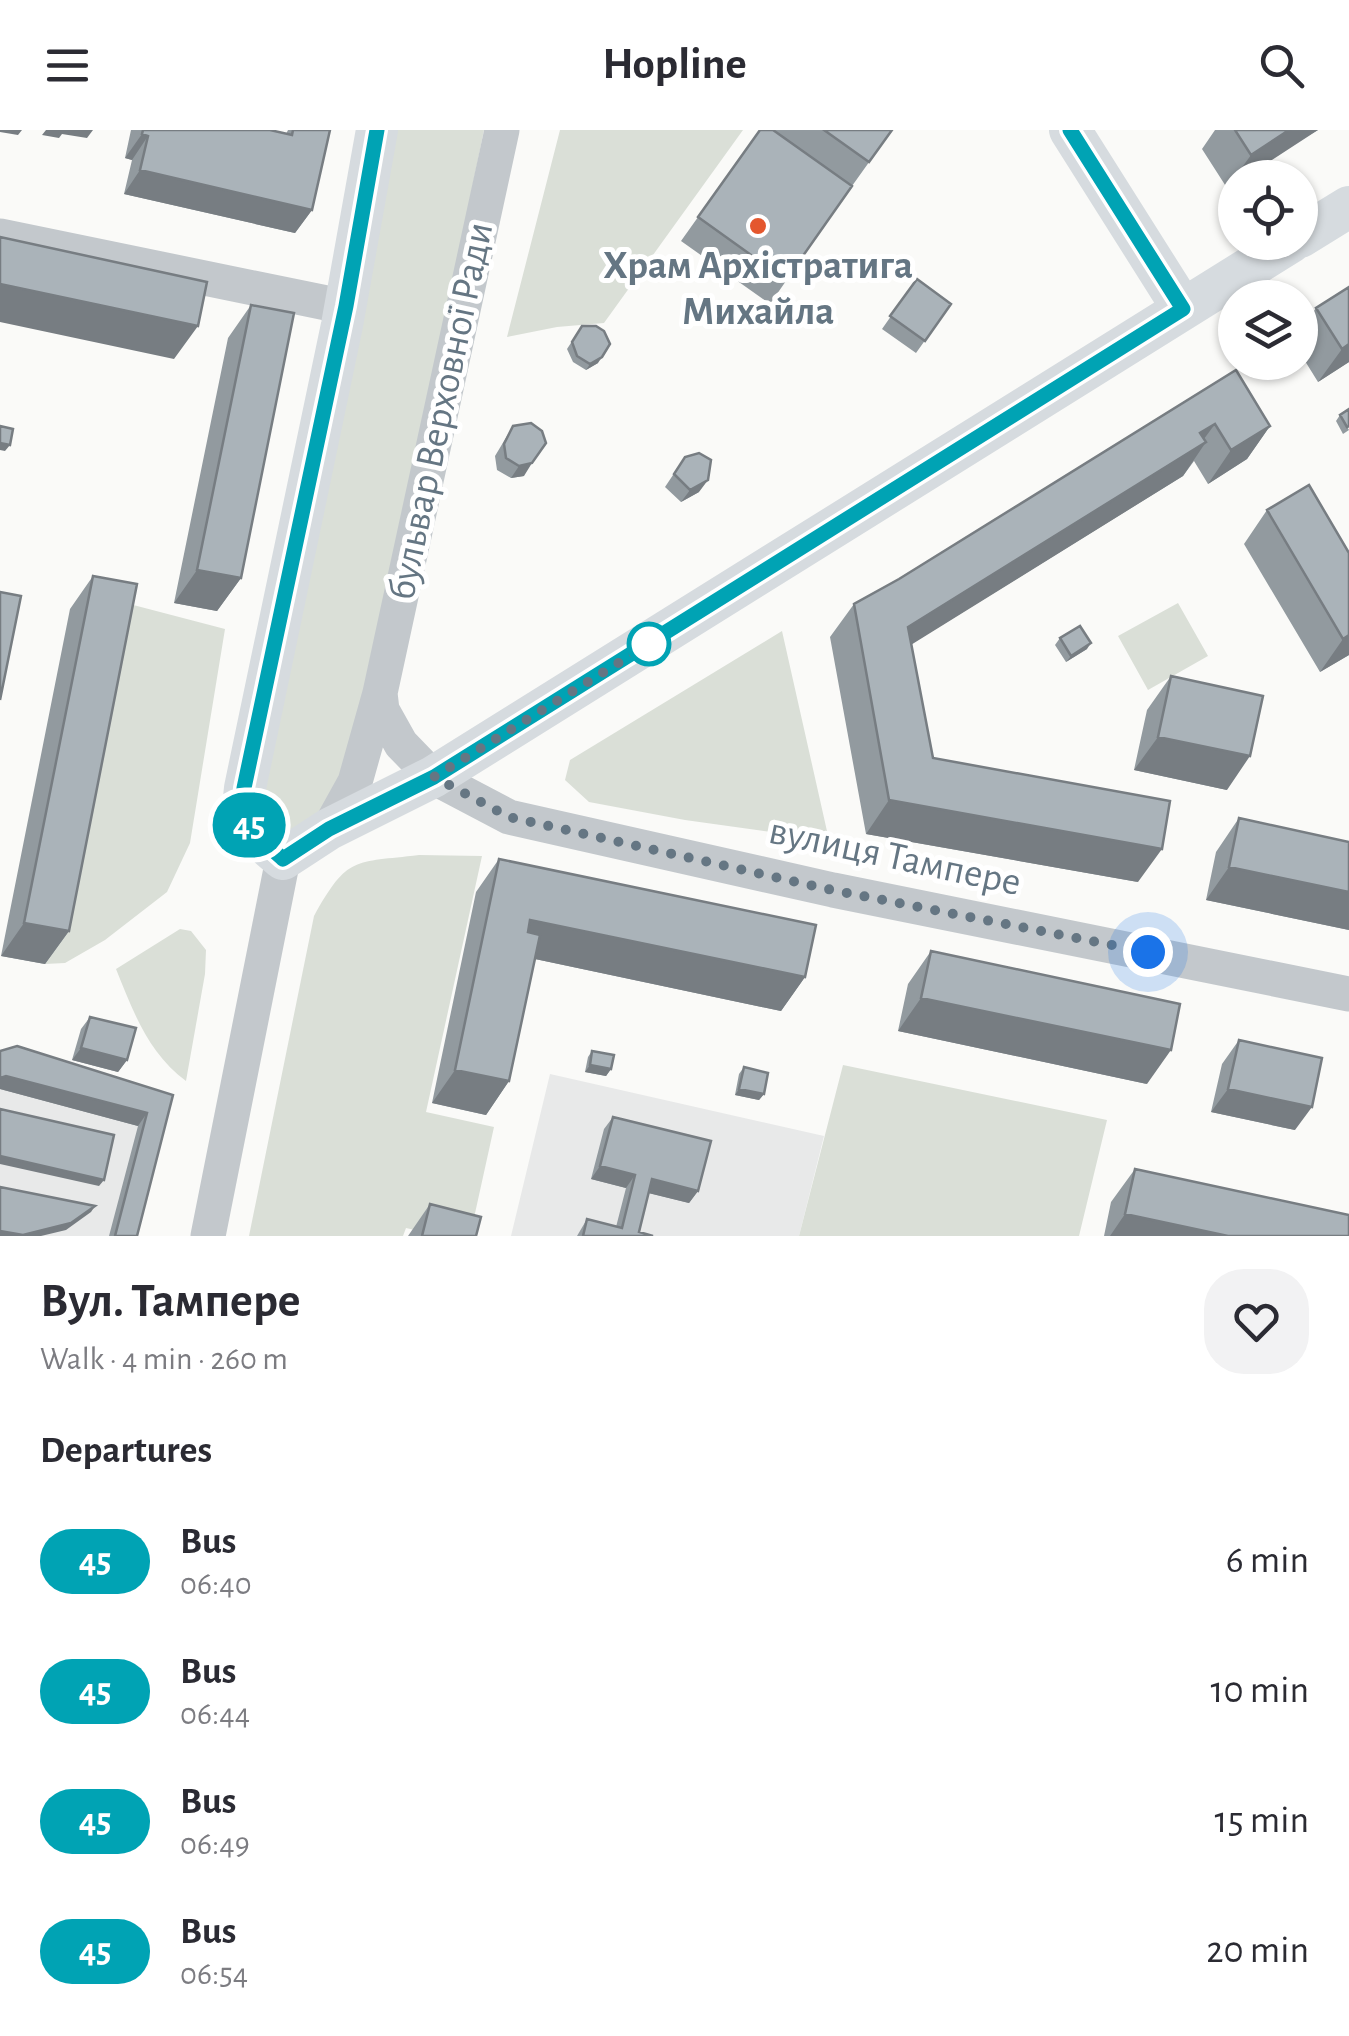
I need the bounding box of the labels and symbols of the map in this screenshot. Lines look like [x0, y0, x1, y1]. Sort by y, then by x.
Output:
marker: Храм Архістратига Михайла [747, 215, 769, 237]
street label: бульвар Верховної Ради [381, 219, 501, 603]
place label: Храм Архістратига Михайла [603, 246, 913, 332]
unlabelled marker [628, 623, 670, 665]
line badge: 45 [204, 792, 294, 858]
street label: вулиця Тампере [765, 811, 1025, 903]
your location [1123, 927, 1173, 977]

